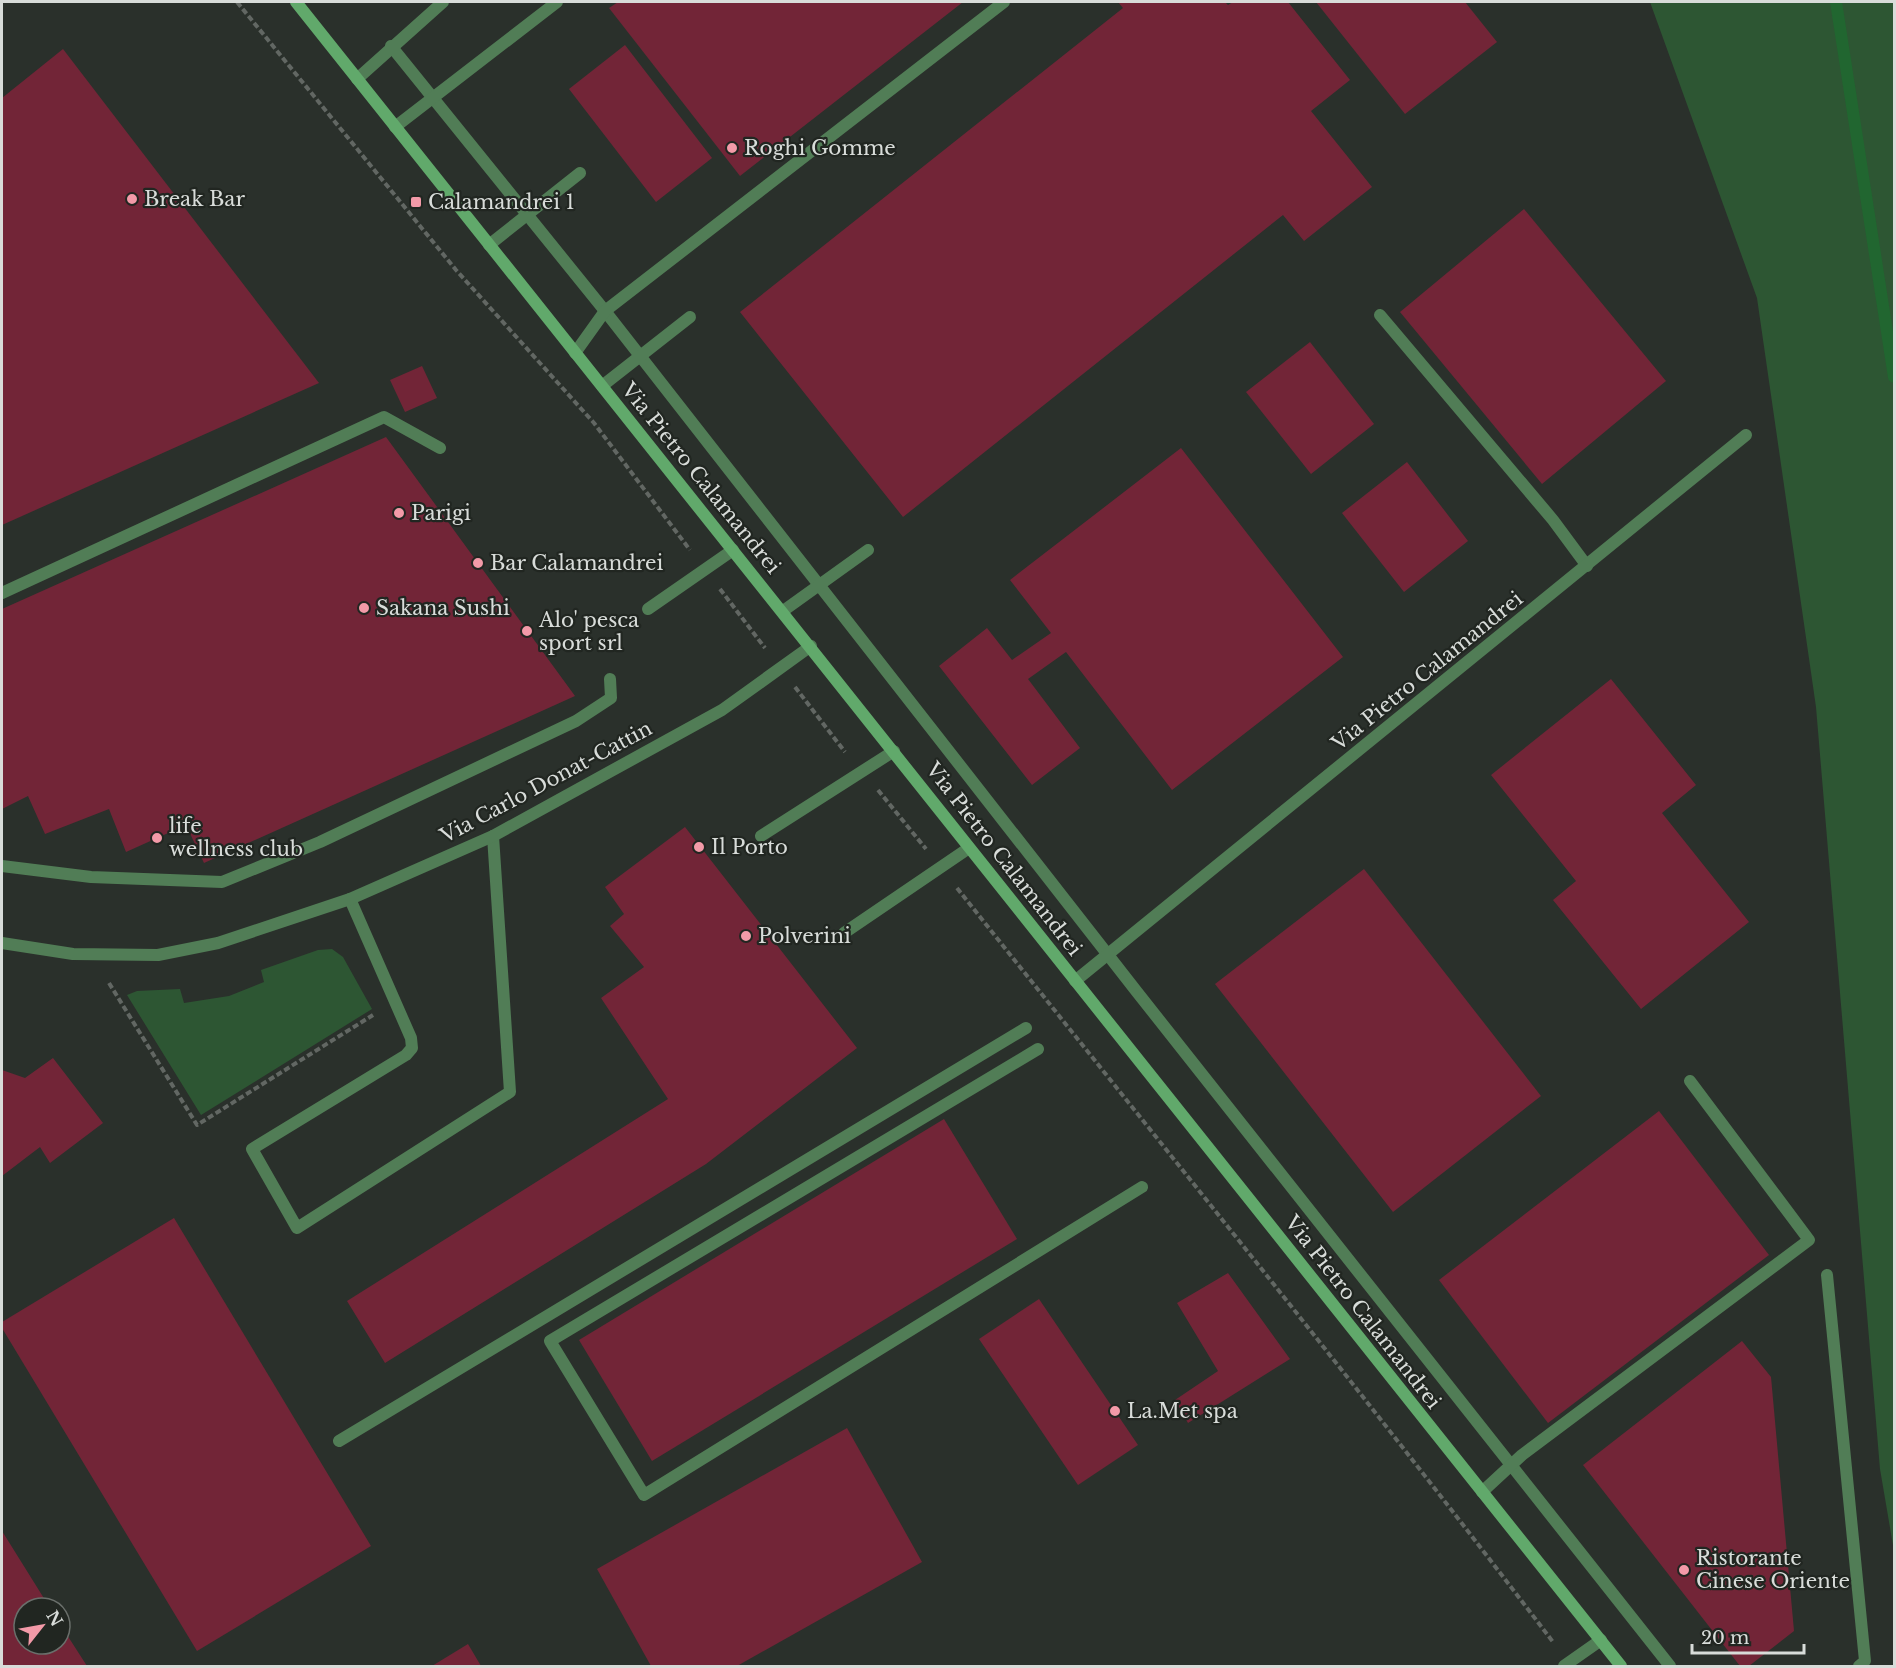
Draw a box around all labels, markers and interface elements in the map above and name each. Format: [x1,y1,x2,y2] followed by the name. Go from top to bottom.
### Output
[744,136,896,160] place label: Roghi Gomme
[725,141,739,155] marker: Roghi Gomme
[144,187,245,211] place label: Break Bar
[428,190,575,214] place label: Calamandrei 1
[125,192,139,206] marker: Break Bar
[409,195,423,209] marker: Calamandrei 1
[616,377,786,578] street label: Via Pietro Calamandrei
[411,501,471,525] place label: Parigi
[392,506,406,520] marker: Parigi
[490,551,663,575] place label: Bar Calamandrei
[471,556,485,570] marker: Bar Calamandrei
[1326,586,1527,756] street label: Via Pietro Calamandrei
[376,596,510,620] place label: Sakana Sushi
[357,601,371,615] marker: Sakana Sushi
[538,608,640,655] place label: Alo' pesca sport srl
[520,624,534,638] marker: Alo' pesca sport srl
[435,716,656,849] street label: Via Carlo Donat-Cattin
[920,757,1087,961] street label: Via Pietro Calamandrei
[169,814,303,861] place label: life wellness club
[150,831,164,845] marker: life wellness club
[711,835,788,859] place label: Il Porto
[692,840,706,854] marker: Il Porto
[758,924,851,948] place label: Polverini
[739,929,753,943] marker: Polverini
[1279,1210,1446,1414] street label: Via Pietro Calamandrei
[1127,1399,1239,1423] place label: La.Met spa
[1108,1404,1122,1418] marker: La.Met spa
[1696,1546,1850,1593] place label: Ristorante Cinese Oriente
[1677,1563,1691,1577] marker: Ristorante Cinese Oriente
[12,1596,72,1656] north arrow
[42,1607,67,1630] text: N
[1692,1617,1804,1655] scale bar
[1701,1627,1749,1649] text: 20 m

